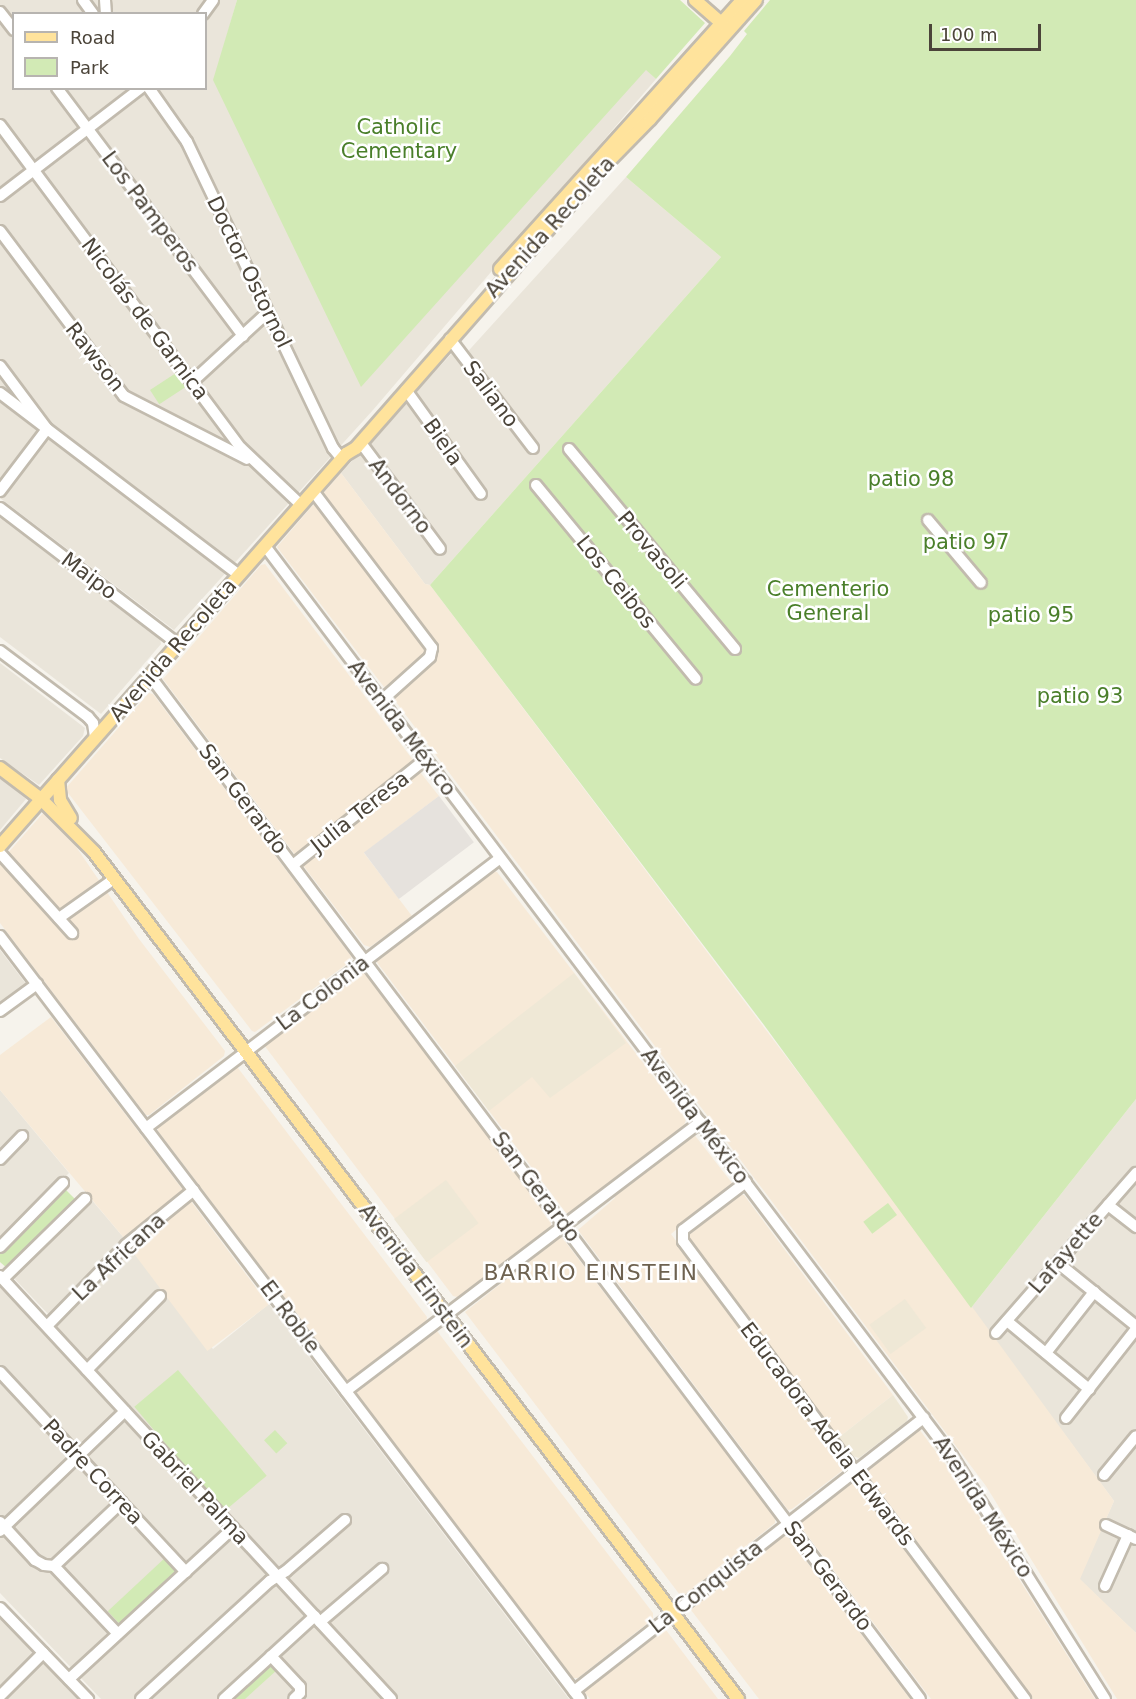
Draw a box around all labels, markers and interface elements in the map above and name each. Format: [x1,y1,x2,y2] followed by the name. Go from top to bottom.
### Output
[12,12,207,90] legend
[932,12,1044,50] scale bar
[940,24,998,45] text: 100 m
[70,27,115,48] text: Road
[70,57,109,78] text: Park
[341,114,457,164] park label: Catholic Cementary
[96,146,204,278] street label: Los Pamperos
[480,151,620,303] street label: Avenida Recoleta
[201,192,297,352] street label: Doctor Ostornol
[76,233,214,405] street label: Nicolás de Garnica
[60,317,130,397] street label: Rawson
[458,356,524,432] street label: Saliano
[418,414,468,470] street label: Biela
[363,453,437,539] street label: Andorno
[868,466,954,492] park label: patio 98
[612,506,692,594] street label: Provasoli
[923,529,1009,555] park label: patio 97
[571,530,661,634] street label: Los Ceibos
[56,547,122,605] street label: Maipo
[104,573,242,727] street label: Avenida Recoleta
[767,576,889,626] park label: Cementerio General
[988,602,1074,628] park label: patio 95
[343,655,461,801] street label: Avenida México
[1037,683,1123,709] park label: patio 93
[193,739,293,859] street label: San Gerardo
[306,766,414,858] street label: Julia Teresa
[272,950,374,1036] street label: La Colonia
[636,1043,754,1189] street label: Avenida México
[486,1127,586,1247] street label: San Gerardo
[354,1199,478,1353] street label: Avenida Einstein
[1024,1207,1108,1299] street label: Lafayette
[68,1208,170,1306] street label: La Africana
[483,1260,699,1286] district label: BARRIO EINSTEIN
[255,1276,325,1358] street label: El Roble
[735,1317,919,1551] street label: Educadora Adela Edwards
[38,1414,148,1530] street label: Padre Correa
[136,1426,254,1550] street label: Gabriel Palma
[928,1431,1038,1583] street label: Avenida México
[778,1516,878,1636] street label: San Gerardo
[644,1535,768,1639] street label: La Conquista

